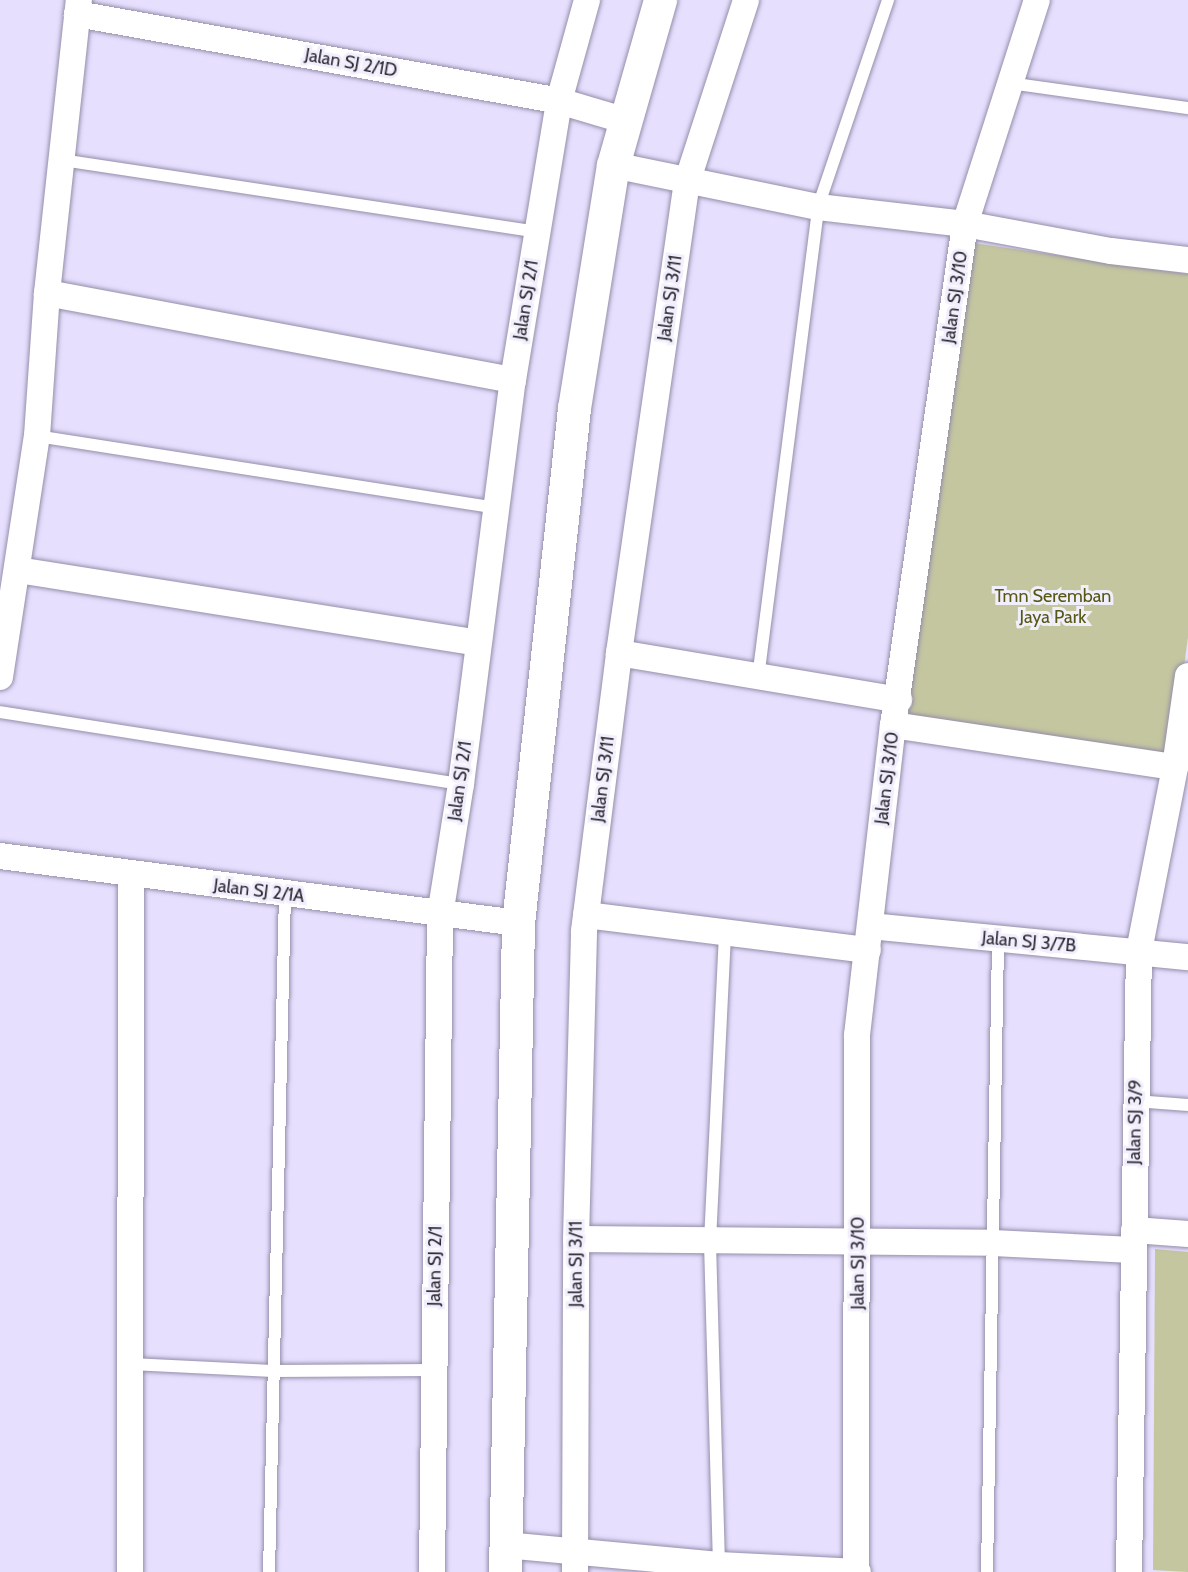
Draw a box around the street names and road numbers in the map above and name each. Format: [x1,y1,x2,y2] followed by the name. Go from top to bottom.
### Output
[303,44,399,82] street label: Jalan SJ 2/1D
[938,249,972,345] street label: Jalan SJ 3/10
[653,254,687,342] street label: Jalan SJ 3/11
[509,259,543,341] street label: Jalan SJ 2/1
[871,730,903,826] street label: Jalan SJ 3/10
[587,735,619,823] street label: Jalan SJ 3/11
[444,740,476,822] street label: Jalan SJ 2/1
[212,875,306,907] street label: Jalan SJ 2/1A
[981,927,1077,957] street label: Jalan SJ 3/7B
[1123,1079,1147,1165] street label: Jalan SJ 3/9
[847,1216,869,1310] street label: Jalan SJ 3/10
[565,1221,587,1307] street label: Jalan SJ 3/11
[424,1226,446,1306] street label: Jalan SJ 2/1

